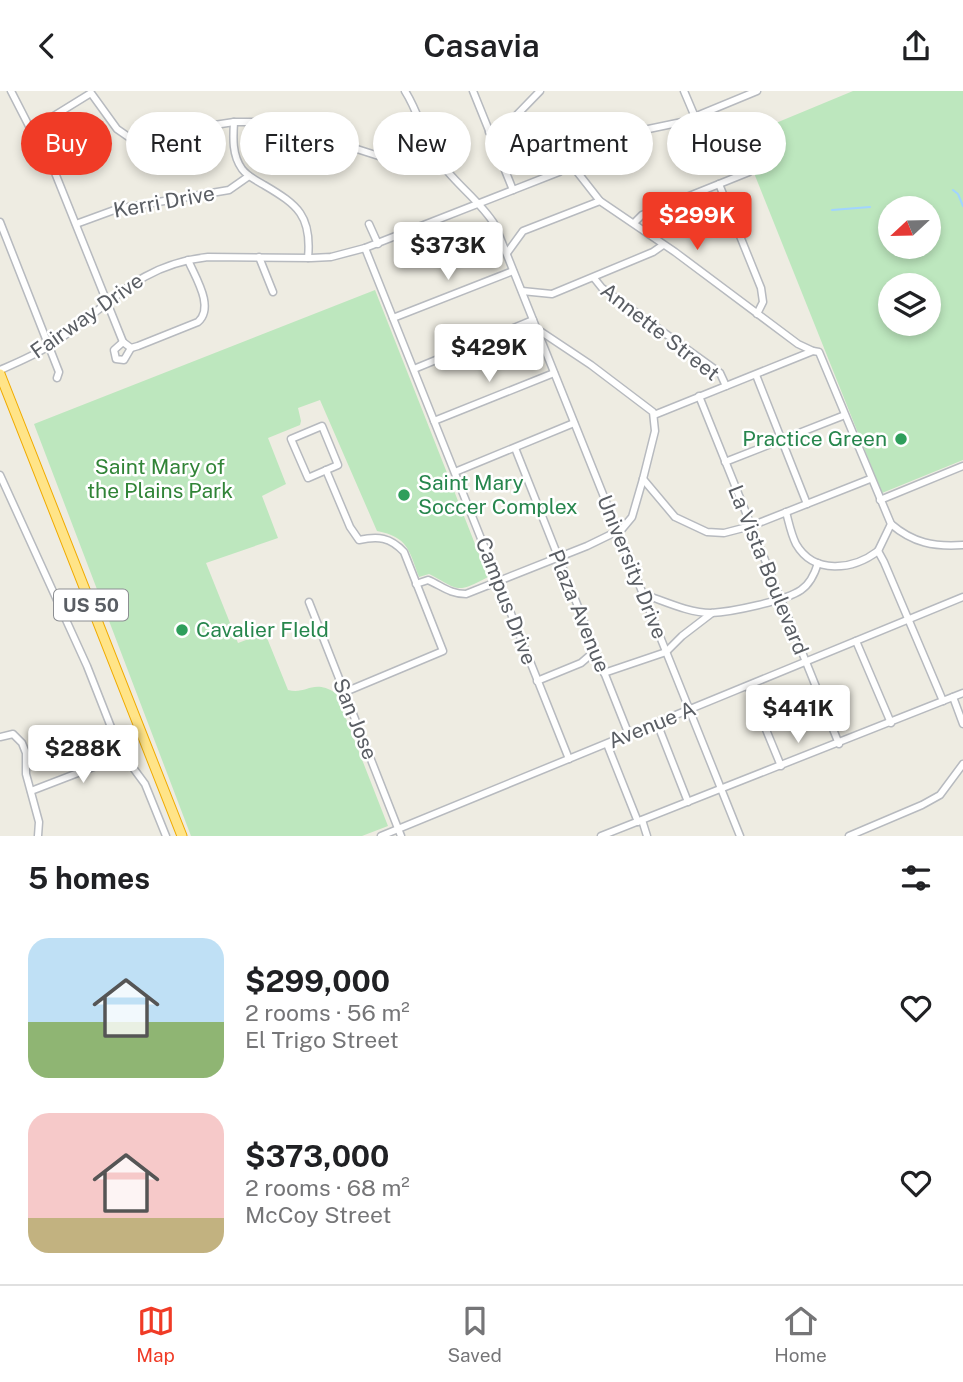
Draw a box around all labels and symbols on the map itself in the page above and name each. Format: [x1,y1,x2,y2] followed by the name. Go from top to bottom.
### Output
[111,180,217,223] street label: Kerri Drive
[648,193,746,252] pin: $299K
[878,196,942,259] north arrow
[399,223,497,282] pin: $373K
[26,268,148,364] street label: Fairway Drive
[596,277,725,386] street label: Annette Street
[440,324,538,384] pin: $429K
[742,426,887,451] place label: Practice Green
[893,431,909,447] marker: Practice Green
[87,454,233,503] park label: Saint Mary of the Plains Park
[418,470,578,519] place label: Saint Mary Soccer Complex
[723,481,814,658] street label: La Vista Boulevard
[396,487,412,503] marker: Saint Mary Soccer Complex
[592,491,673,642] street label: University Drive
[471,533,542,668] street label: Campus Drive
[543,546,615,676] street label: Plaza Avenue
[54,590,128,621] road number: US 50
[196,617,329,642] place label: Cavalier FIeld
[174,622,190,638] marker: Cavalier FIeld
[328,675,383,763] street label: San Jose
[749,685,847,745] pin: $441K
[604,696,699,753] street label: Avenue A
[34,725,132,785] pin: $288K

